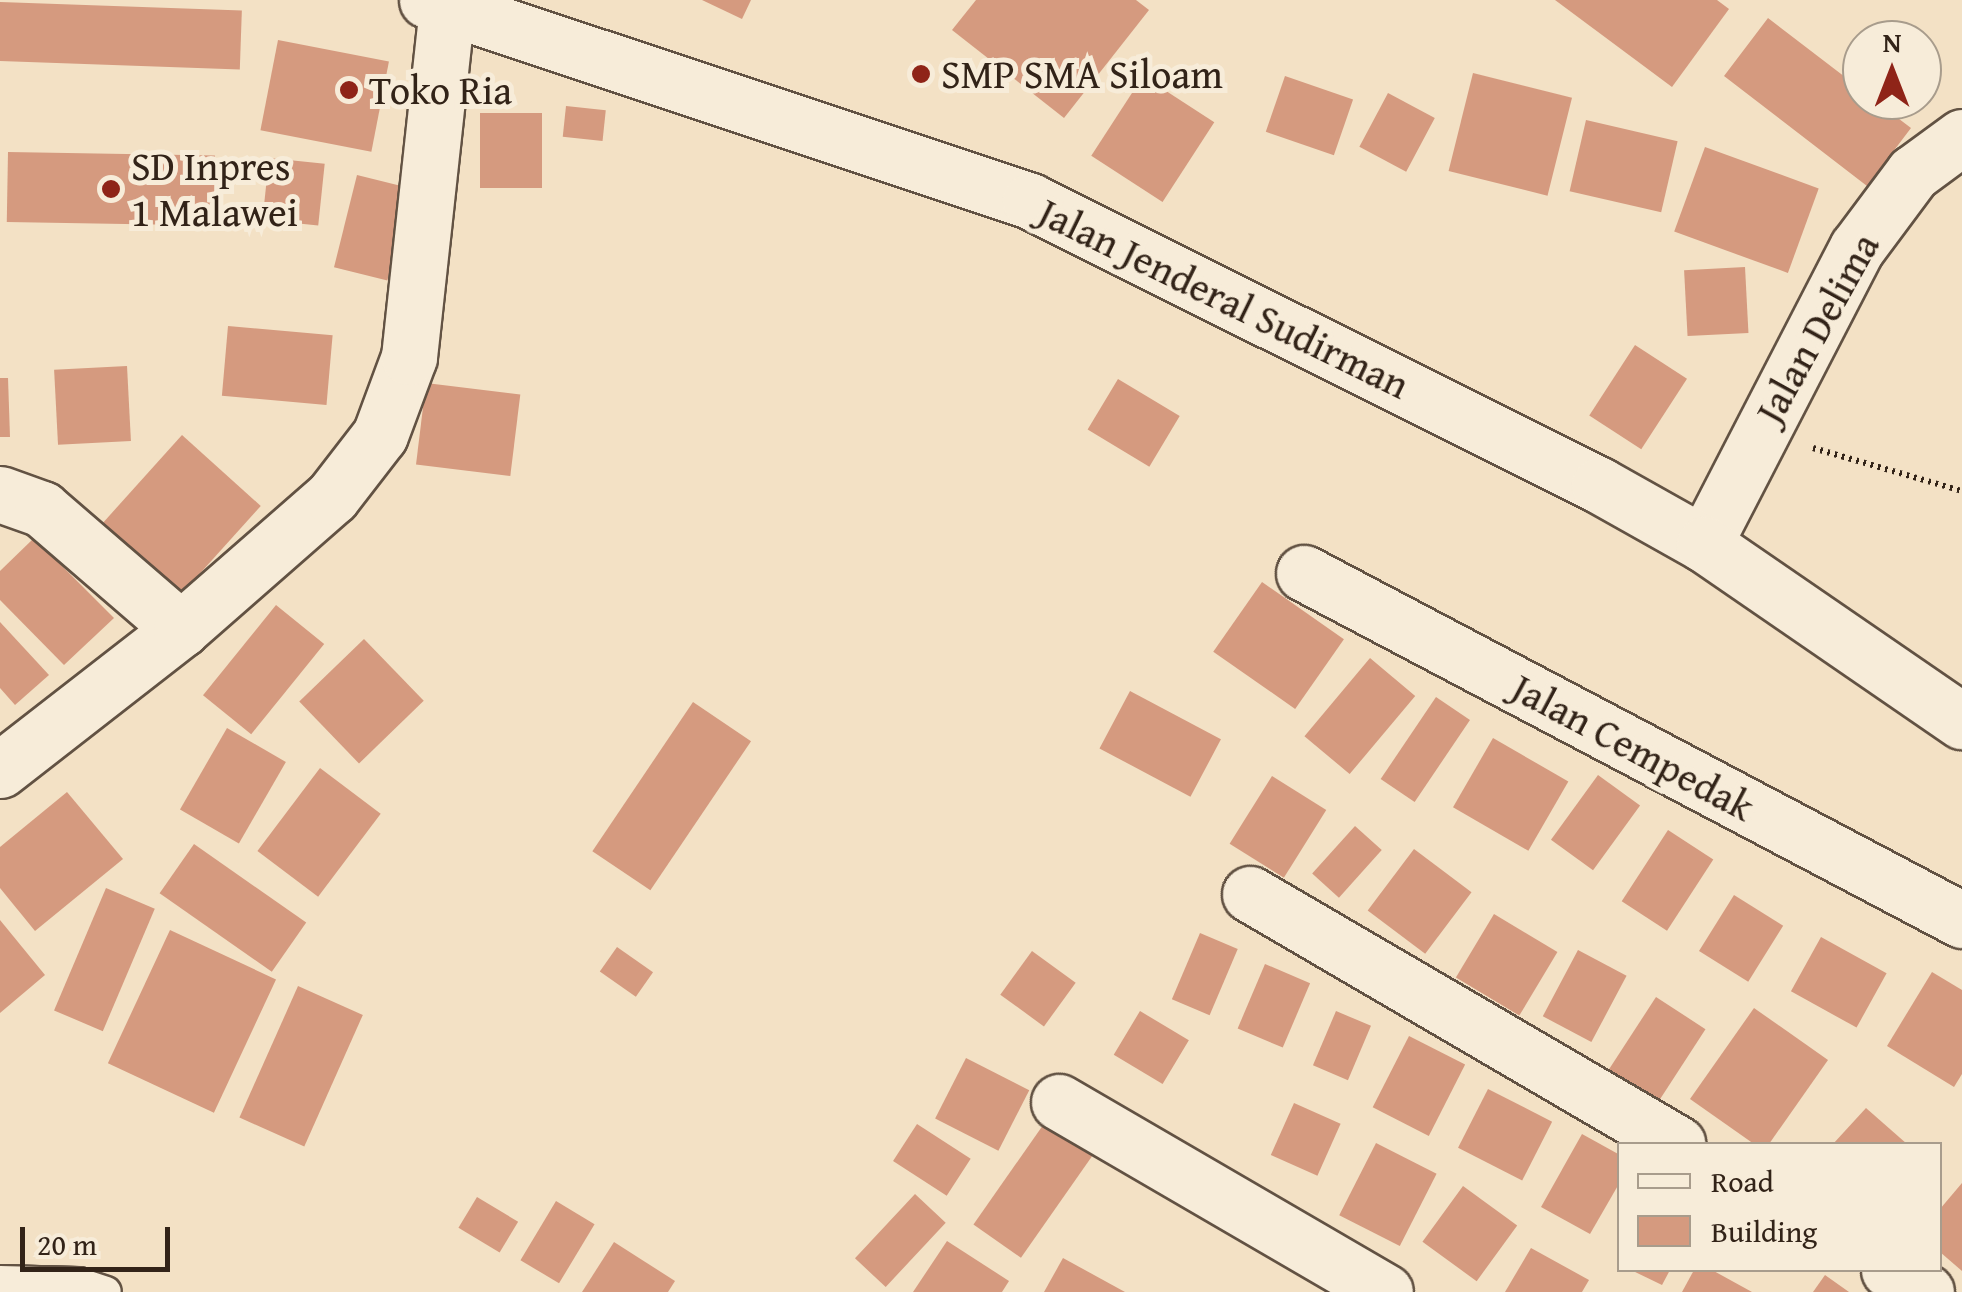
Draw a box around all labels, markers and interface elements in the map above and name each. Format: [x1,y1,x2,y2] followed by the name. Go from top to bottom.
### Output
[1842,20,1942,120] north arrow
[1883,21,1901,62] text: N
[941,50,1223,98] place label: SMP SMA Siloam
[910,63,932,85] marker: SMP SMA Siloam
[369,66,512,114] place label: Toko Ria
[338,79,360,101] marker: Toko Ria
[131,142,298,236] place label: SD Inpres 1 Malawei
[100,178,122,200] marker: SD Inpres 1 Malawei
[1031,187,1417,409] street label: Jalan Jenderal Sudirman
[1745,225,1889,431] street label: Jalan Delima
[1504,663,1762,831] street label: Jalan Cempedak
[1617,1142,1942,1272] legend
[1711,1159,1774,1203] text: Road
[25,1207,175,1269] scale bar
[1711,1209,1817,1253] text: Building
[37,1222,97,1266] text: 20 m

